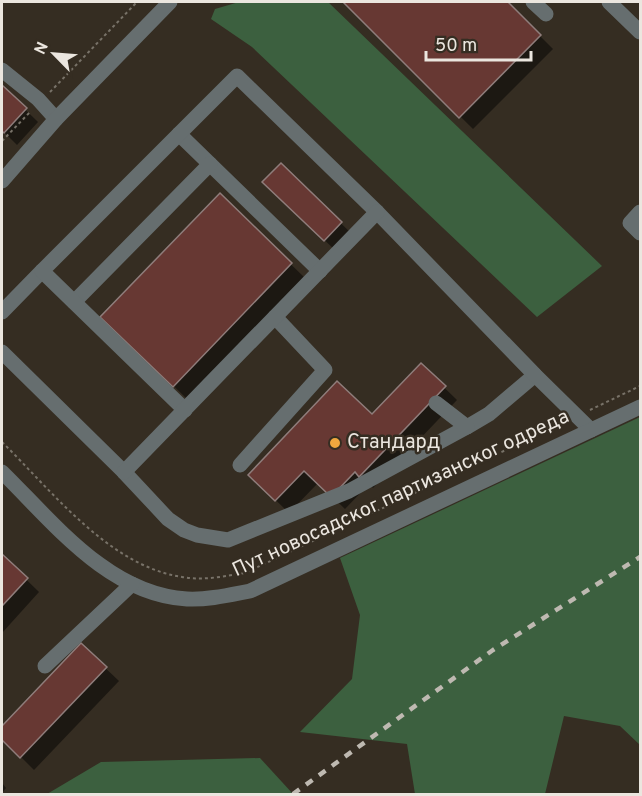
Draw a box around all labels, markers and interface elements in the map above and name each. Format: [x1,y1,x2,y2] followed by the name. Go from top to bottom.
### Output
[24,24,84,84] north arrow
[426,24,531,62] scale bar
[435,35,477,58] text: 50 m
[31,39,54,58] text: N
[228,404,574,584] street label: Пут новосадског партизанског одреда
[347,430,440,456] place label: Стандард
[328,436,342,450] marker: Стандард

